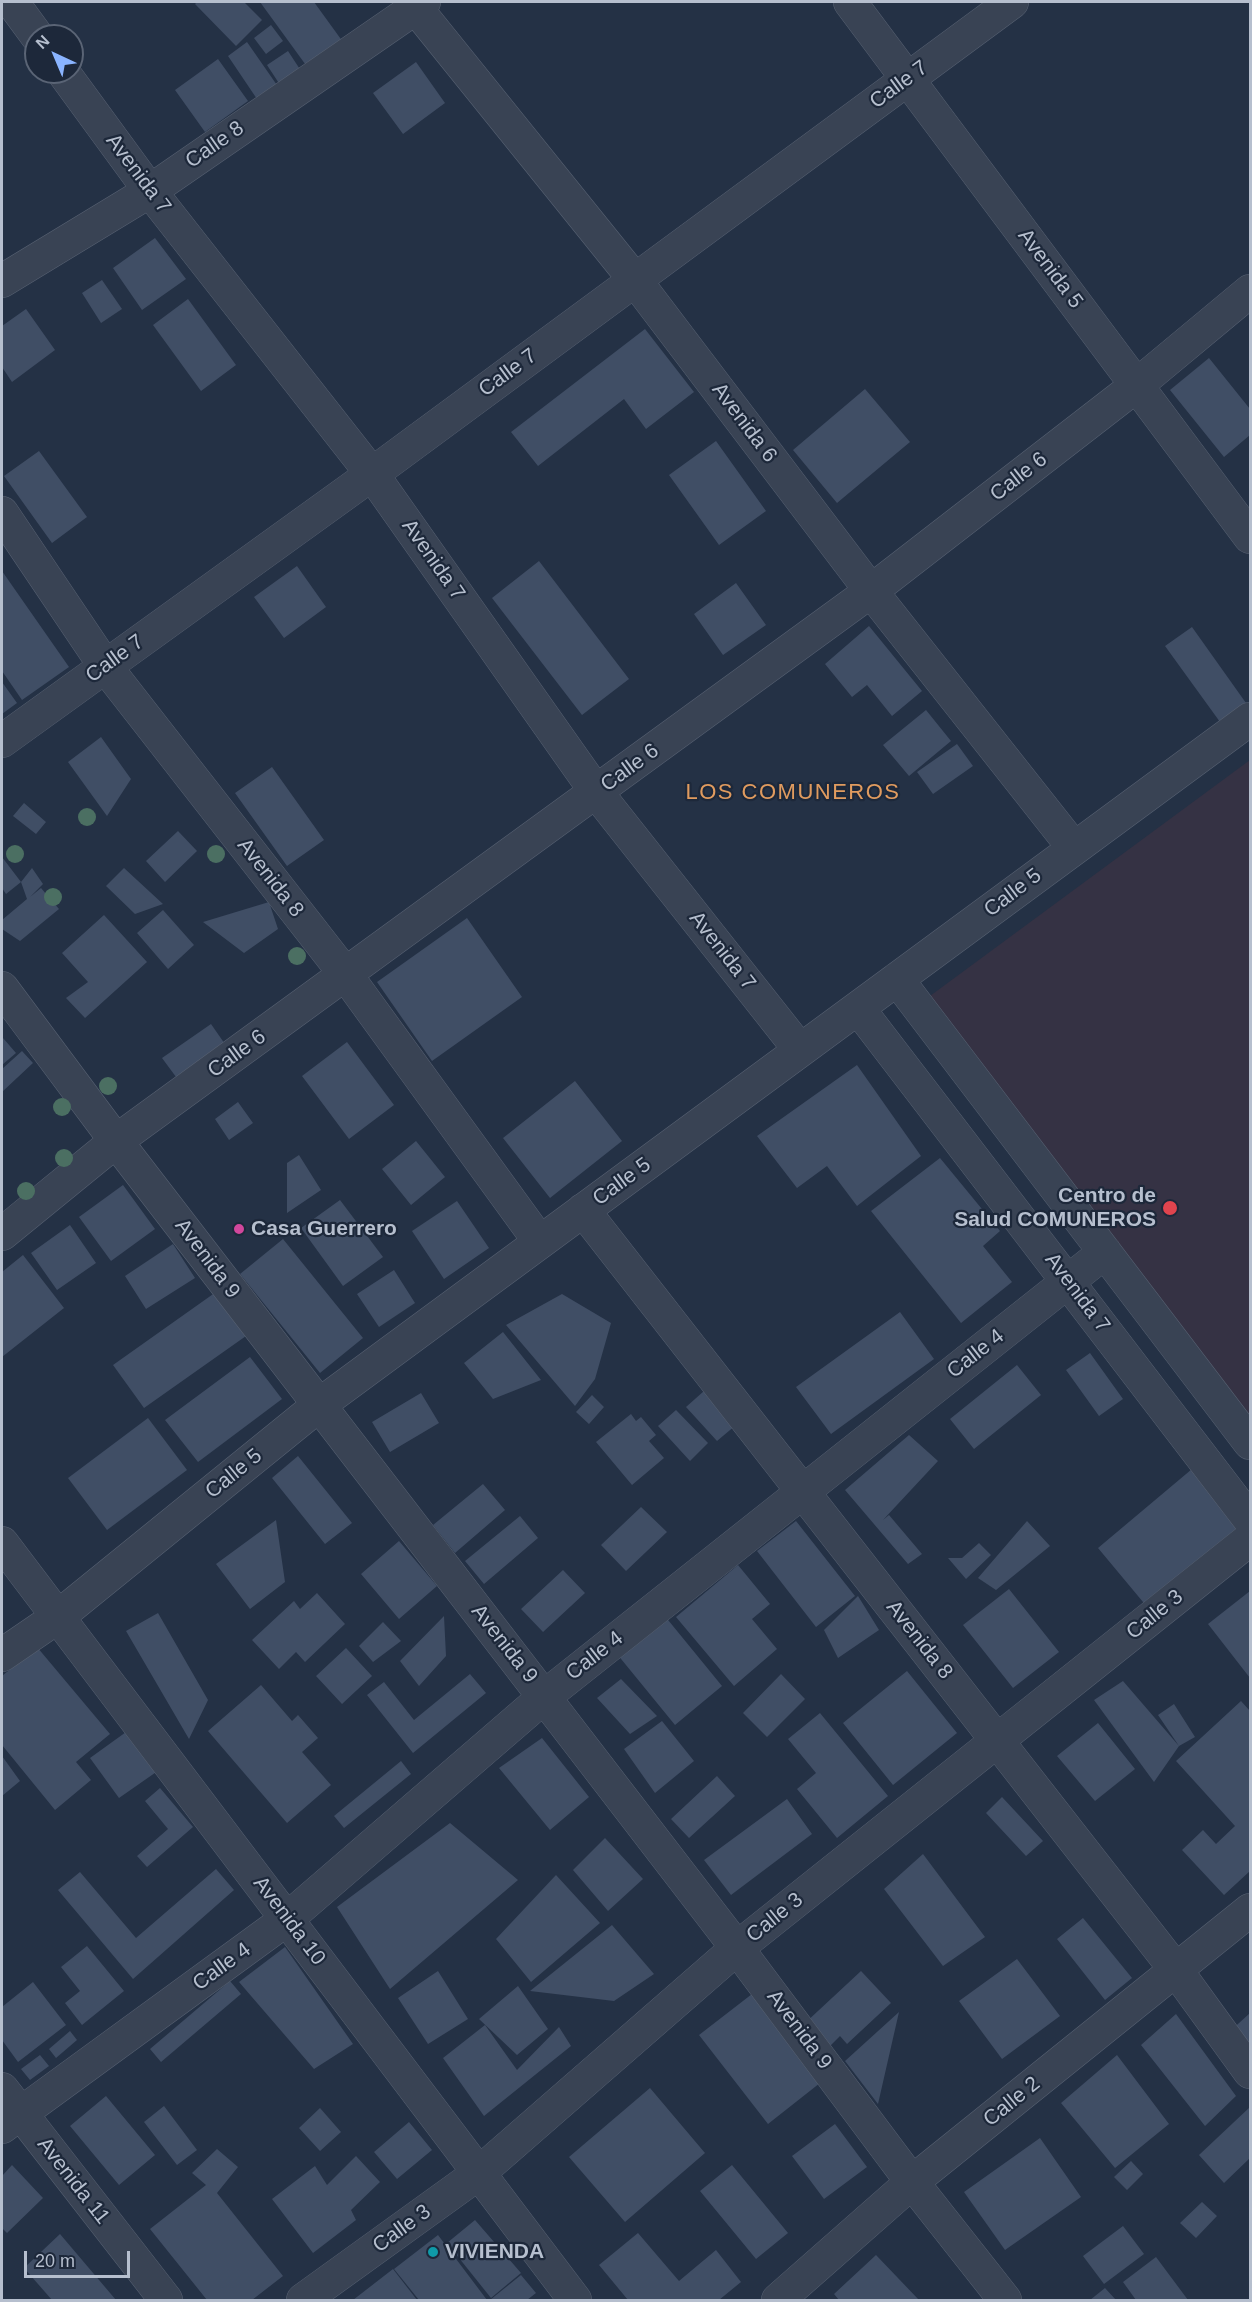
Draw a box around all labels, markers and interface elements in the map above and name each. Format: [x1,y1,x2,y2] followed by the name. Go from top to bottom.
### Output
[24,24,84,84] north arrow
[32,32,53,52] text: N
[865,56,933,114] street label: Calle 7
[181,116,249,174] street label: Calle 8
[100,129,176,219] street label: Avenida 7
[1012,224,1088,314] street label: Avenida 5
[474,344,542,402] street label: Calle 7
[706,378,782,468] street label: Avenida 6
[985,447,1053,507] street label: Calle 6
[396,515,470,605] street label: Avenida 7
[81,630,149,688] street label: Calle 7
[596,739,664,797] street label: Calle 6
[685,780,901,806] district label: LOS COMUNEROS
[231,834,309,922] street label: Avenida 8
[979,863,1047,923] street label: Calle 5
[683,907,761,995] street label: Avenida 7
[203,1025,271,1083] street label: Calle 6
[588,1153,656,1211] street label: Calle 5
[954,1183,1156,1233] place label: Centro de Salud COMUNEROS
[1161,1199,1179,1217] marker: Centro de Salud COMUNEROS
[169,1214,245,1304] street label: Avenida 9
[251,1216,397,1242] place label: Casa Guerrero
[232,1222,246,1236] marker: Casa Guerrero
[1039,1248,1115,1338] street label: Avenida 7
[942,1324,1010,1384] street label: Calle 4
[201,1444,267,1504] street label: Calle 5
[1122,1585,1188,1645] street label: Calle 3
[880,1596,958,1684] street label: Avenida 8
[465,1600,543,1688] street label: Avenida 9
[561,1626,629,1686] street label: Calle 4
[247,1872,331,1970] street label: Avenida 10
[742,1888,808,1948] street label: Calle 3
[188,1938,256,1996] street label: Calle 4
[761,1985,837,2075] street label: Avenida 9
[979,2072,1045,2132] street label: Calle 2
[31,2133,115,2229] street label: Avenida 11
[368,2200,436,2258] street label: Calle 3
[27,2239,134,2277] scale bar
[445,2239,544,2265] place label: VIVIENDA
[426,2245,440,2259] marker: VIVIENDA
[35,2251,75,2271] text: 20 m

